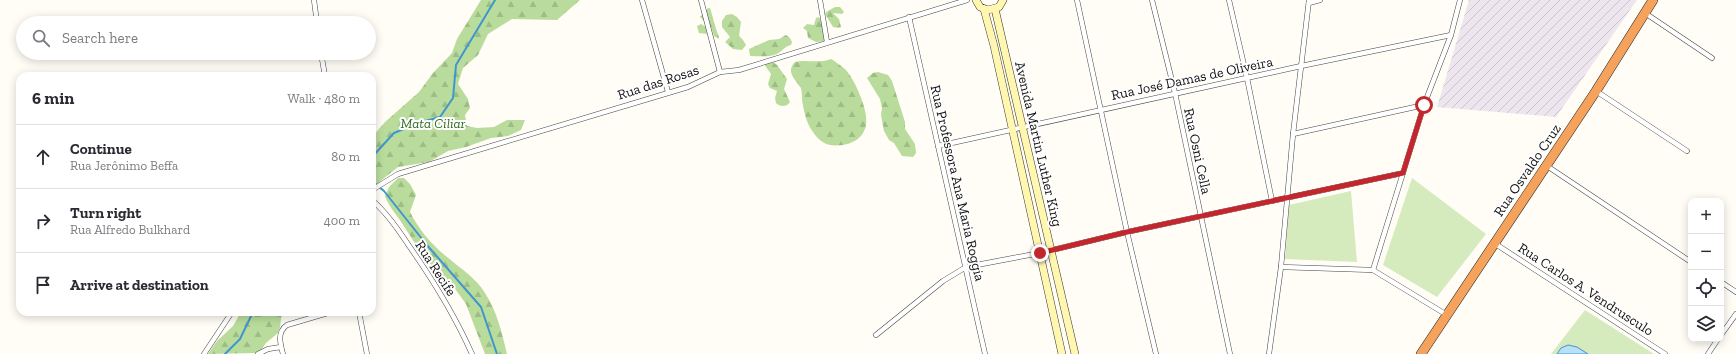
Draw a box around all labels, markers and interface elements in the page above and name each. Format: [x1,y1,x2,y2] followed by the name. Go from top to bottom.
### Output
[16,16,376,60] search box
[30,27,52,49] icon: search
[62,29,138,47] text: Search here
[1110,53,1275,104] street label: Rua José Damas de Oliveira
[1011,60,1066,229] street label: Avenida Martin Luther King
[615,61,701,104] street label: Rua das Rosas
[927,83,988,283] street label: Rua Professora Ana Maria Roggia
[32,88,74,108] text: 6 min
[288,91,360,106] text: Walk · 480 m
[1415,96,1433,114] route start
[1180,106,1215,196] street label: Rua Osni Cella
[401,115,466,132] park label: Mata Ciliar
[1490,120,1565,220] street label: Rua Osvaldo Cruz
[70,140,132,158] text: Continue
[32,146,54,168] icon: ahead
[331,149,360,164] text: 80 m
[70,158,178,173] text: Rua Jerônimo Beffa
[1688,198,1724,342] map controls
[1688,198,1724,234] button: +
[70,204,141,222] text: Turn right
[32,210,54,232] icon: right
[324,213,360,228] text: 400 m
[70,222,190,237] text: Rua Alfredo Bulkhard
[1688,234,1724,270] button: −
[411,237,460,300] street label: Rua Recife
[1515,239,1657,340] street label: Rua Carlos A. Vendrusculo
[1031,244,1049,262] route end
[1688,270,1724,306] button: locate
[32,274,54,296] icon: arrive
[70,276,209,294] text: Arrive at destination
[1688,306,1724,342] button: layers

